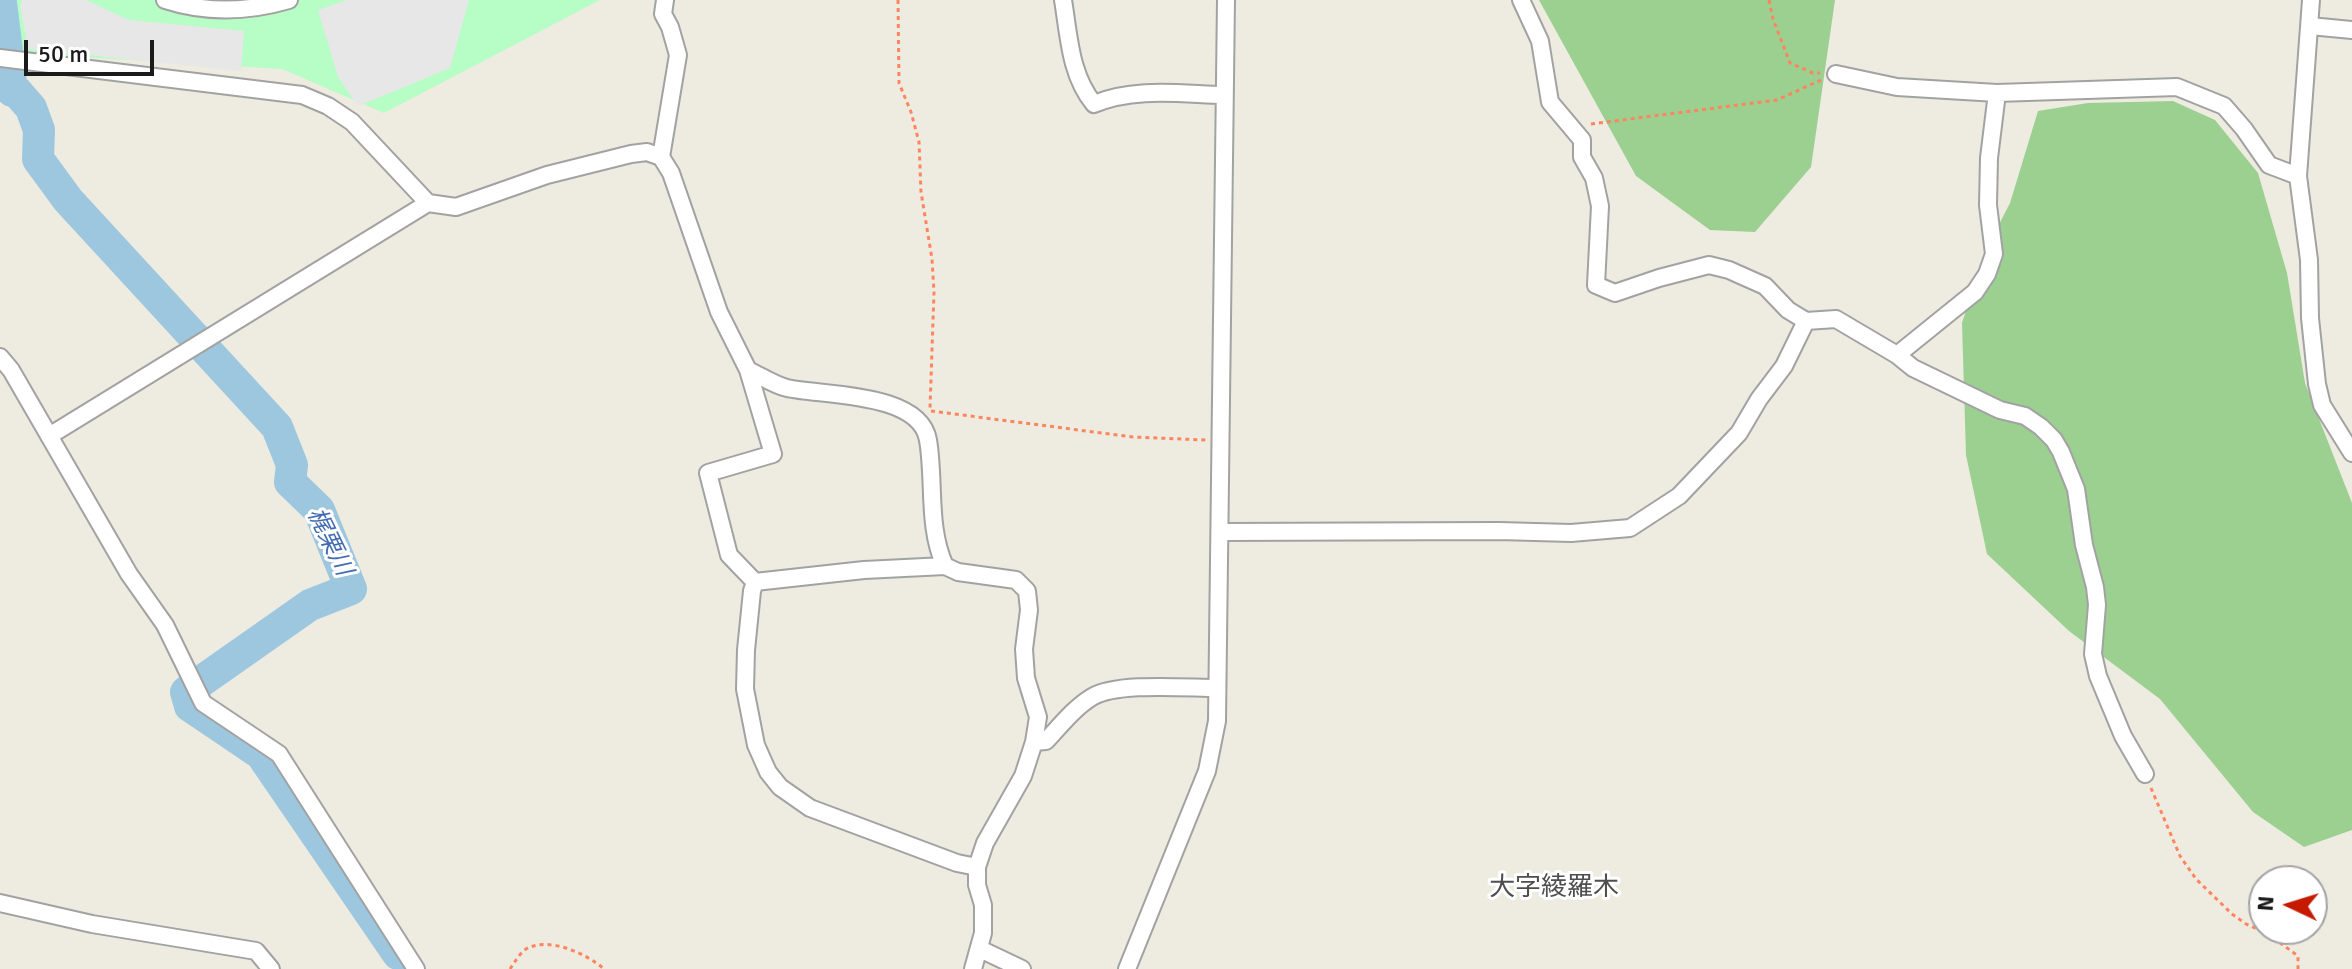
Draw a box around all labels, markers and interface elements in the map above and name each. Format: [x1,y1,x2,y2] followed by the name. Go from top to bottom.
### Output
[28,24,158,74] scale bar
[38,39,88,69] text: 50 m
[300,503,358,581] water label: 梶栗川
[2248,865,2328,945] north arrow
[1489,872,1619,904] district label: 大字綾羅木
[2252,895,2280,912] text: N

